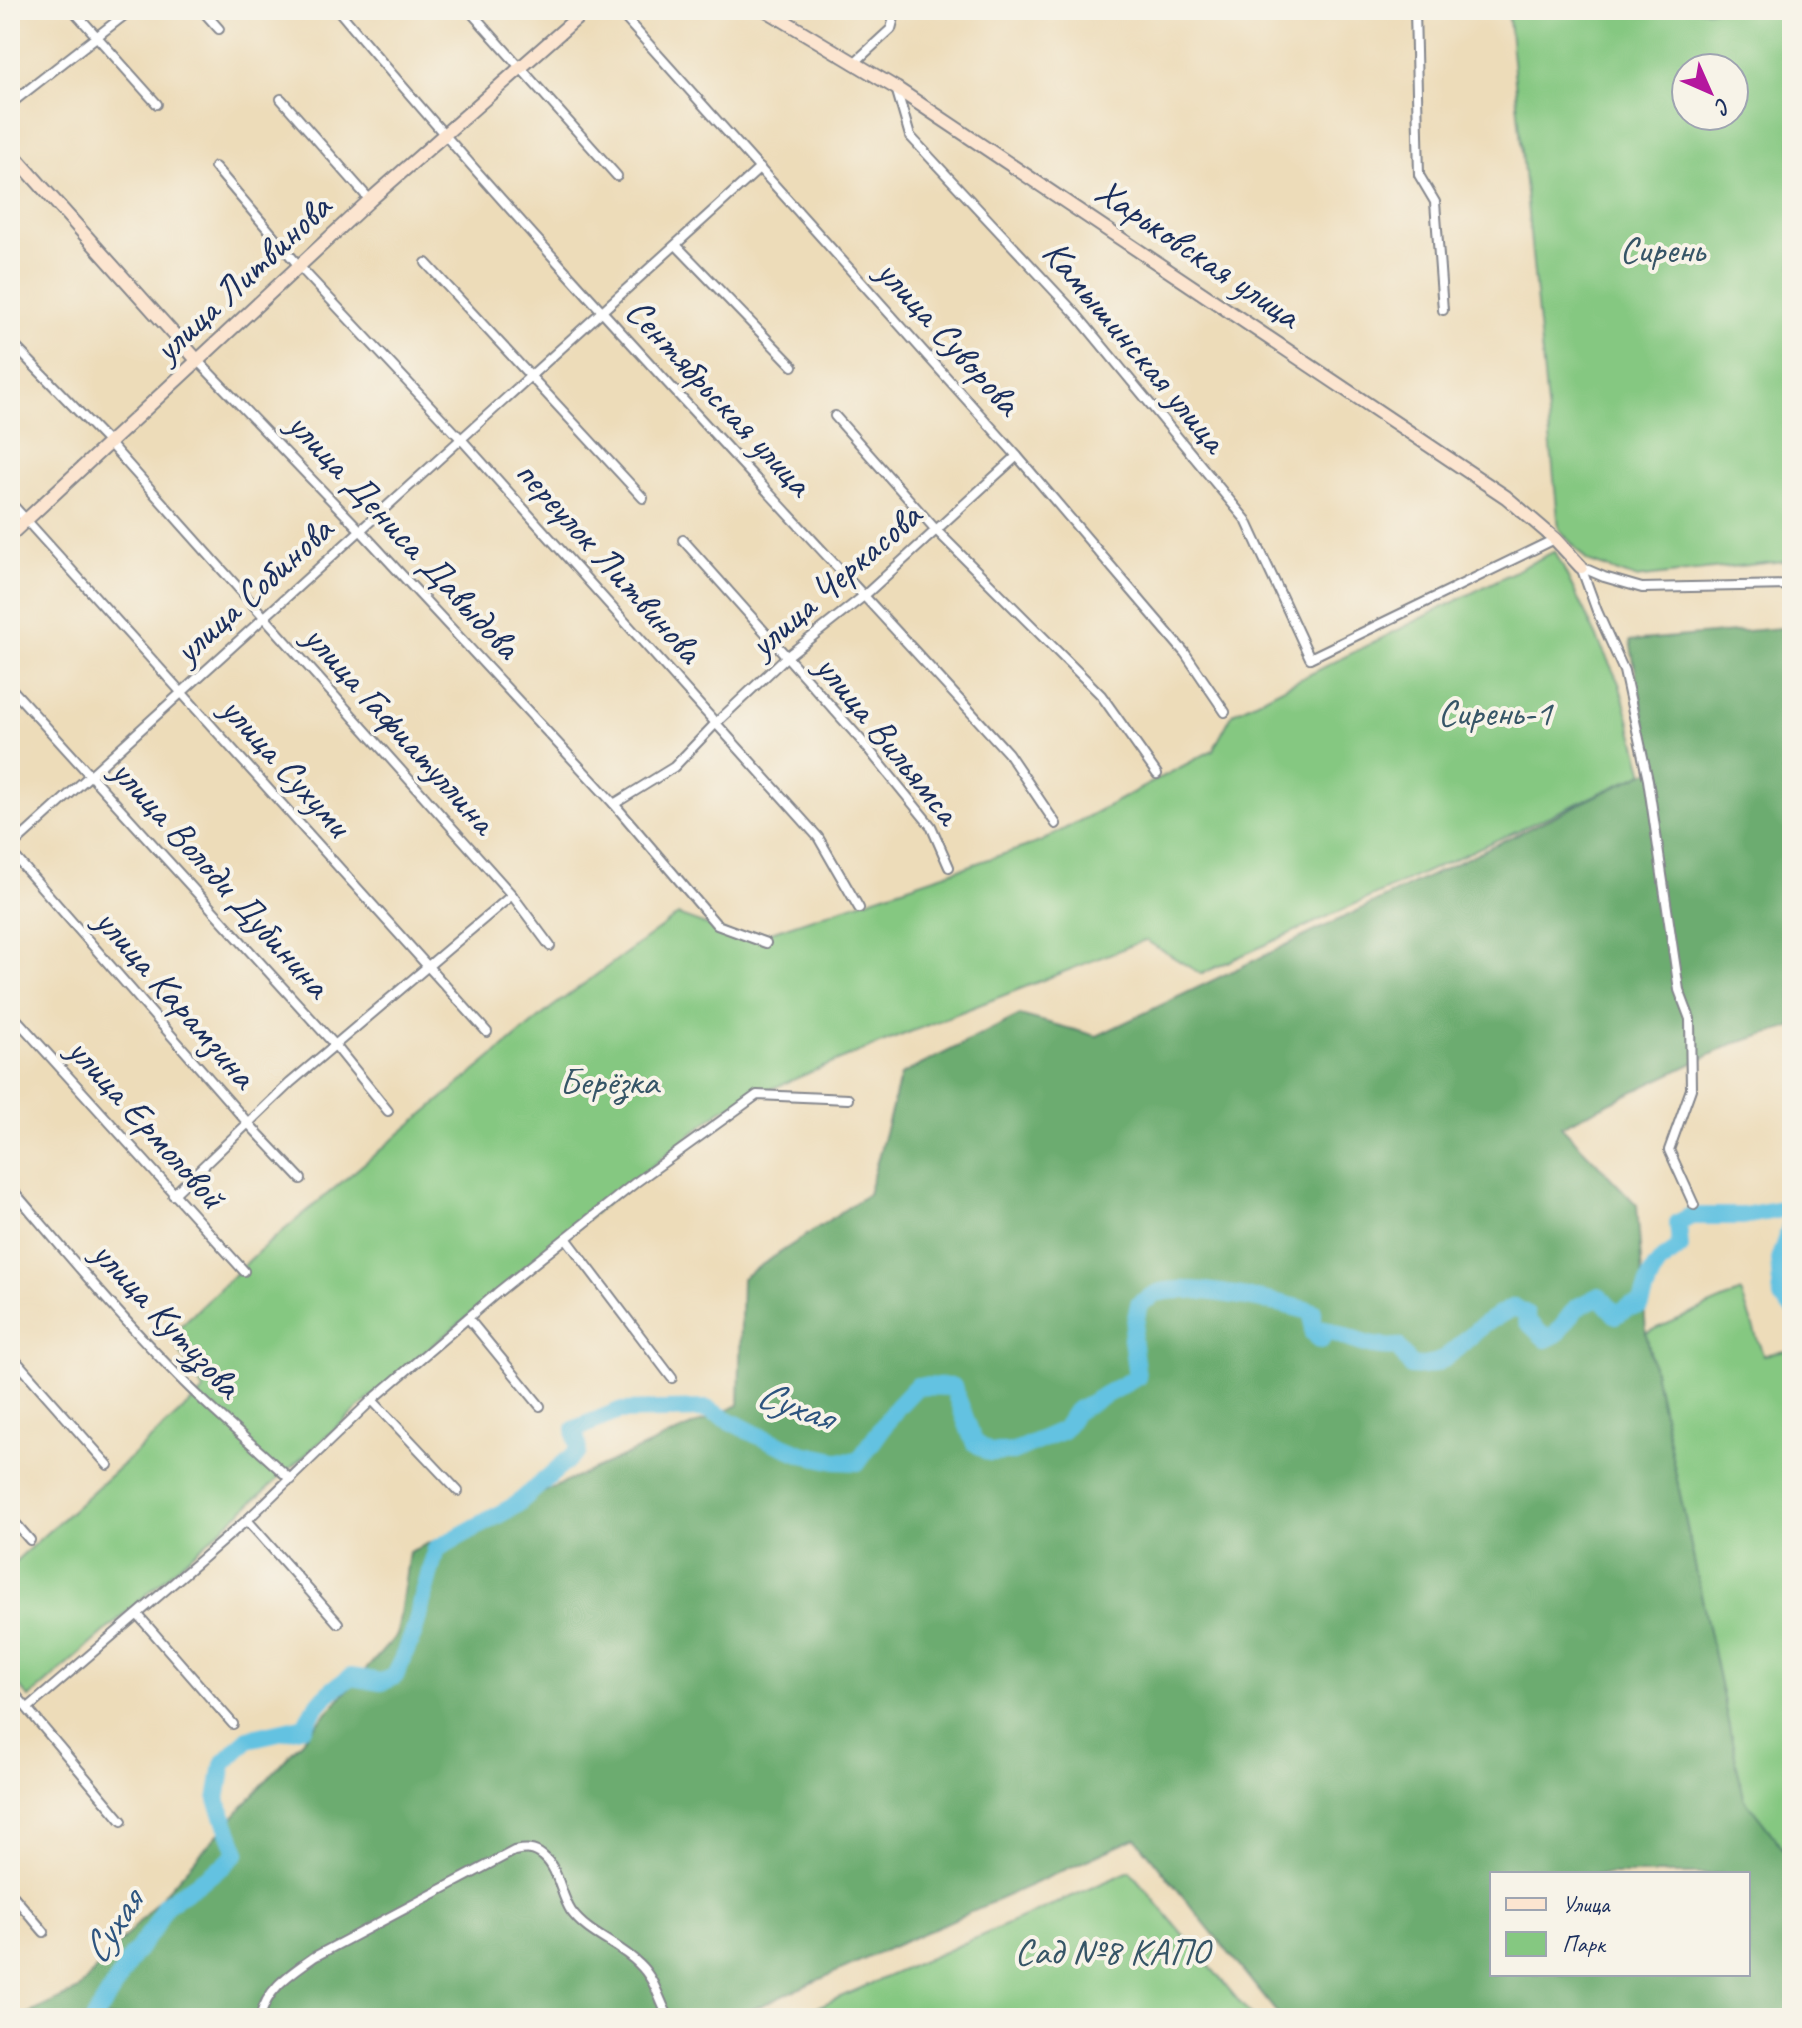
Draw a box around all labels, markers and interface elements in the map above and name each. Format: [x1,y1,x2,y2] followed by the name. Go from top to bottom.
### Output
[1670,52,1750,132] north arrow
[1707,92,1737,121] text: С
[1087,167,1311,340] street label: Харьковская улица
[142,182,342,374] street label: улица Литвинова
[1620,226,1707,273] park label: Сирень
[1033,230,1240,464] street label: Камышинская улица
[865,248,1033,427] street label: улица Суворова
[615,288,824,507] street label: Сентябрьская улица
[276,400,533,670] street label: улица Дениса Давыдова
[505,449,715,675] street label: переулок Литвинова
[738,491,933,669] street label: улица Черкасова
[162,505,344,675] street label: улица Собинова
[292,613,509,846] street label: улица Гафиатуллина
[804,643,973,836] street label: улица Вильямса
[209,685,364,849] street label: улица Сухуми
[1438,689,1554,736] park label: Сирень-1
[100,747,342,1009] street label: улица Володи Дубинина
[84,897,269,1099] street label: улица Карамзина
[56,1026,238,1220] street label: улица Ермоловой
[559,1058,661,1105] park label: Берёзка
[81,1229,254,1409] street label: улица Кутузова
[750,1368,846,1444] water label: Сухая
[1490,1872,1750,1976] legend
[70,1876,158,1973] water label: Сухая
[1562,1889,1611,1919] text: Улица
[1015,1928,1213,1975] park label: Сад №8 КАПО
[1562,1929,1607,1959] text: Парк

